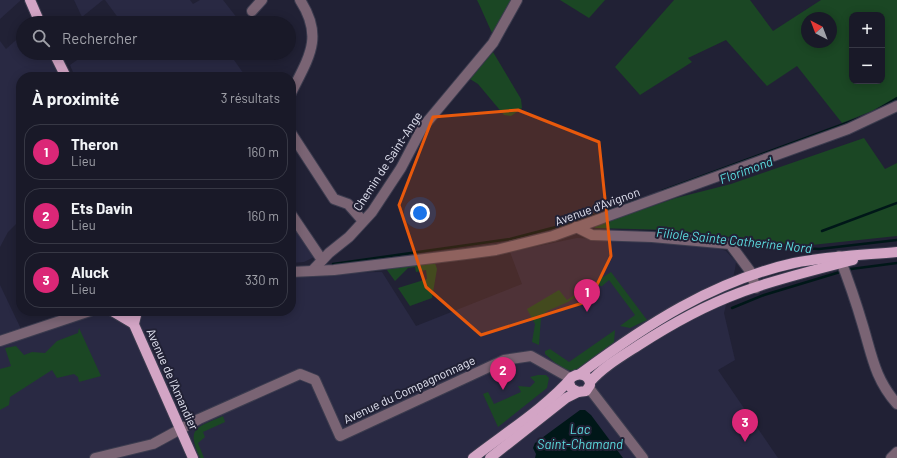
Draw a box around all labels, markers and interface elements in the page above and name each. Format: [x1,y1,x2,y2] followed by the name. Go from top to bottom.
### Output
[801,12,837,48] north arrow
[849,12,885,84] map controls
[849,12,885,48] button: +
[16,16,296,60] search box
[30,27,52,49] icon: search
[62,29,138,47] text: Rechercher
[849,48,885,84] button: −
[32,88,119,108] text: À proximité
[221,90,280,106] text: 3 résultats
[350,109,424,213] street label: Chemin de Saint-Ange
[71,135,118,153] text: Theron
[44,144,48,160] text: 1
[247,144,279,160] text: 160 m
[71,153,96,169] text: Lieu
[717,153,775,187] water label: Florimond
[553,184,641,228] street label: Avenue d'Avignon
[71,199,133,217] text: Ets Davin
[410,203,430,223] your location
[42,208,50,224] text: 2
[247,208,279,224] text: 160 m
[71,217,96,233] text: Lieu
[655,224,813,256] water label: Filiole Sainte Catherine Nord
[71,263,109,281] text: Aluck
[42,272,50,288] text: 3
[245,272,279,288] text: 330 m
[574,279,600,312] pin: 1
[71,281,96,297] text: Lieu
[144,326,202,432] street label: Avenue de l'Amandier
[341,352,477,426] street label: Avenue du Compagnonnage
[490,357,516,390] pin: 2
[732,409,758,442] pin: 3
[537,421,623,452] water label: Lac Saint-Chamand

